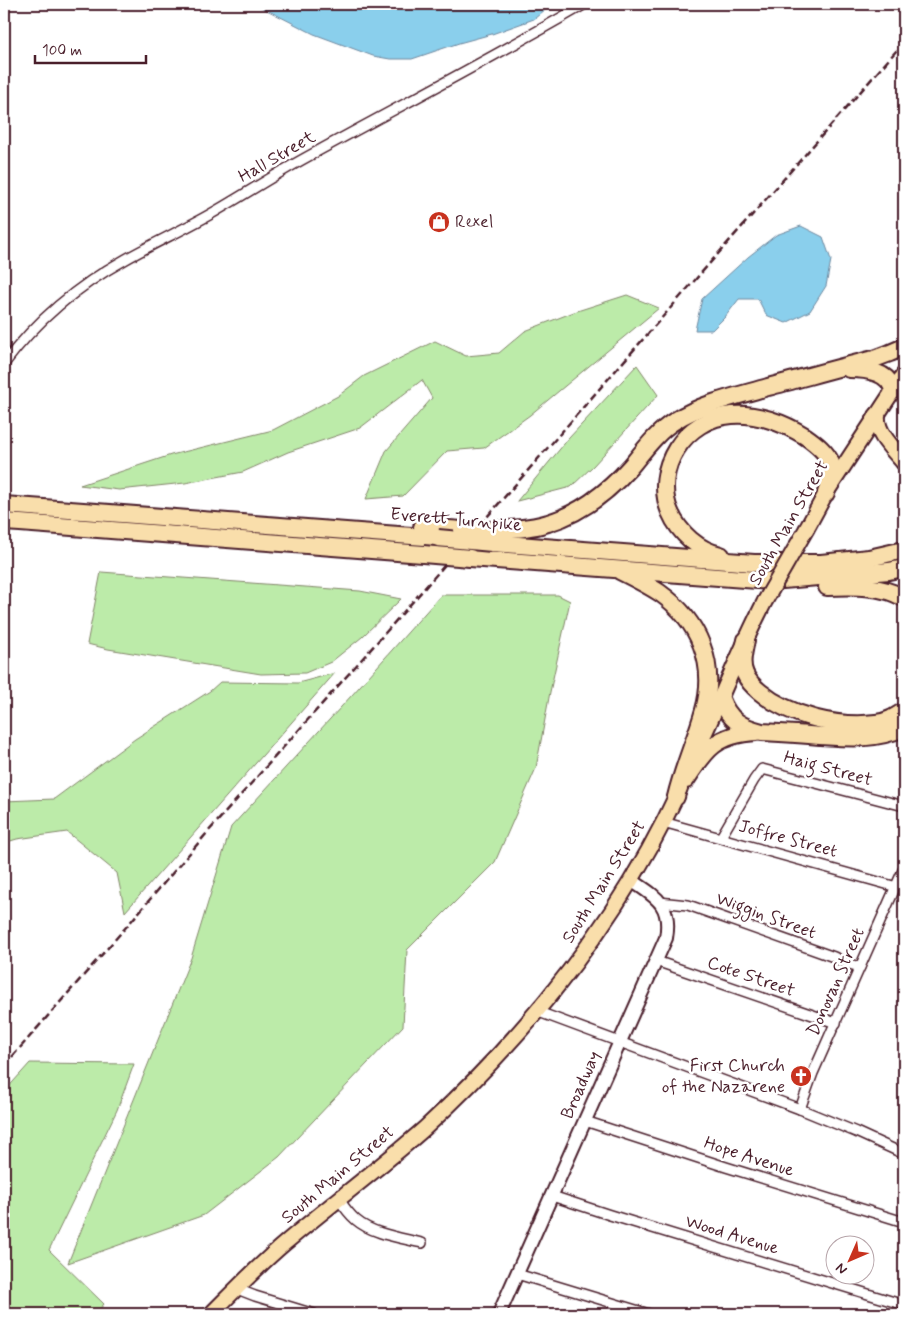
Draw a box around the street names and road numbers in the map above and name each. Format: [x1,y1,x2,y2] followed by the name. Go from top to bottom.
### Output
[234,125,320,189] street label: Hall Street
[743,456,835,590] street label: South Main Street
[389,502,523,538] street label: Everett Turnpike
[780,746,875,794] street label: Haig Street
[736,814,840,864] street label: Joffre Street
[557,816,651,948] street label: South Main Street
[712,887,820,947] street label: Wiggin Street
[801,924,871,1040] street label: Donovan Street
[704,951,798,1003] street label: Cote Street
[555,1047,607,1123] street label: Broadway
[276,1121,400,1229] street label: South Main Street
[701,1131,797,1183] street label: Hope Avenue
[682,1209,782,1261] street label: Wood Avenue

